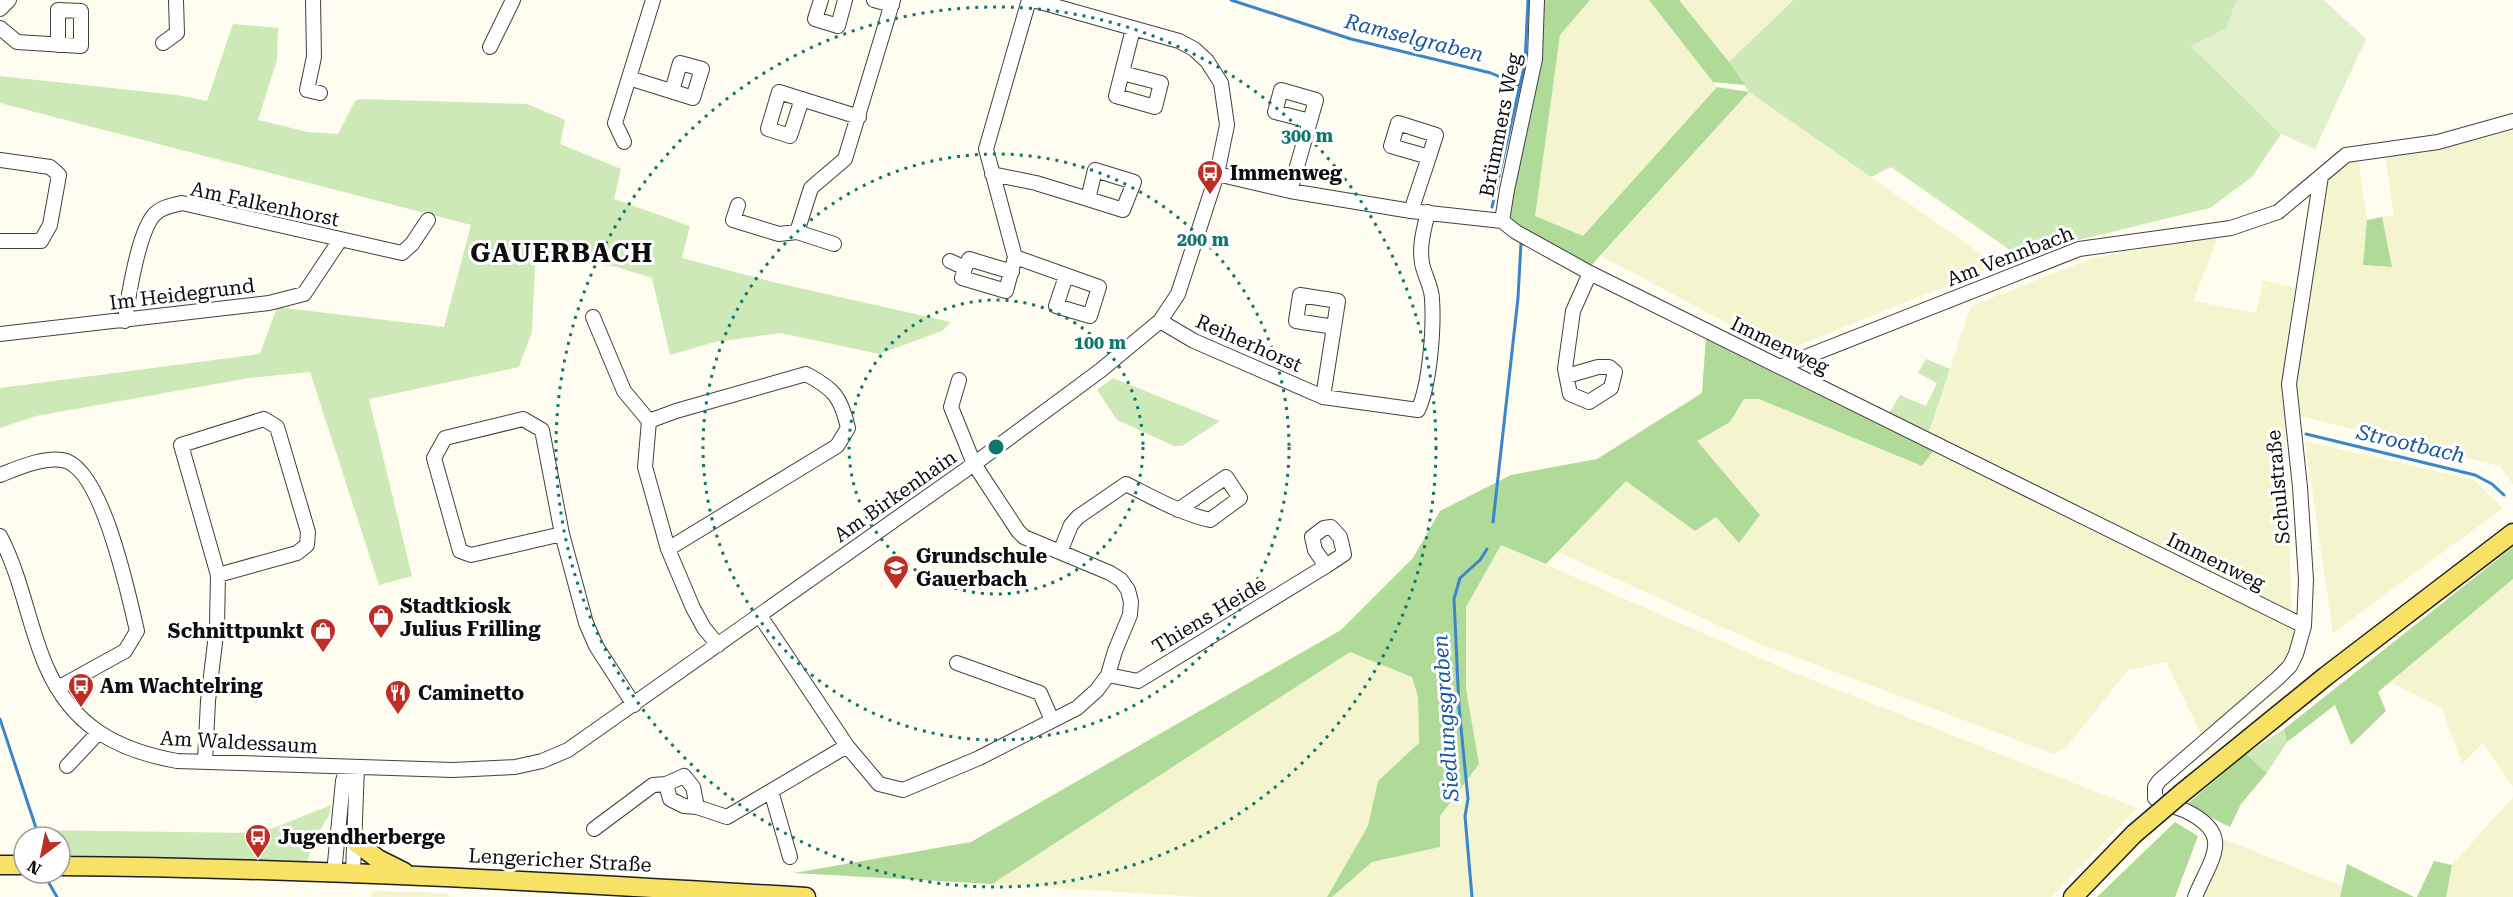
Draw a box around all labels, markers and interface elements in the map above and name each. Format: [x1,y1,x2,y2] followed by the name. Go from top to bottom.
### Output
[1341,9,1486,67] water label: Ramselgraben
[1474,50,1526,199] street label: Brümmers Weg
[1281,125,1334,146] text: 300 m
[1195,158,1225,196] bus stop icon: Immenweg
[1230,161,1343,185] place label: Immenweg
[188,177,342,232] street label: Am Falkenhorst
[1943,221,2077,291] street label: Am Vennbach
[1177,229,1230,250] text: 200 m
[470,238,654,268] district label: GAUERBACH
[108,273,256,315] street label: Im Heidegrund
[1192,309,1306,377] street label: Reiherhorst
[1727,311,1833,379] street label: Immenweg
[1074,332,1127,353] text: 100 m
[2354,420,2468,468] water label: Strootbach
[2261,429,2295,545] street label: Schulstraße
[986,437,1006,457] centre of rings
[829,445,961,547] street label: Am Birkenhain
[2163,527,2269,595] street label: Immenweg
[916,544,1047,591] place label: Grundschule Gauerbach
[881,553,911,591] school or university icon: Grundschule Gauerbach
[1148,572,1270,658] street label: Thiens Heide
[400,594,541,641] place label: Stadtkiosk Julius Frilling
[366,602,396,640] shop icon: Stadtkiosk Julius Frilling
[308,616,338,654] shop icon: Schnittpunkt
[168,619,304,643] place label: Schnittpunkt
[1428,634,1464,803] water label: Siedlungsgraben
[66,671,96,709] bus stop icon: Am Wachtelring
[100,674,263,698] place label: Am Wachtelring
[383,678,413,716] restaurant icon: Caminetto
[418,681,524,705] place label: Caminetto
[160,726,318,758] street label: Am Waldessaum
[243,822,273,860] bus stop icon: Jugendherberge
[12,825,72,885] north arrow
[278,825,446,849] place label: Jugendherberge
[468,843,652,877] street label: Lengericher Straße
[24,856,45,879] text: N

